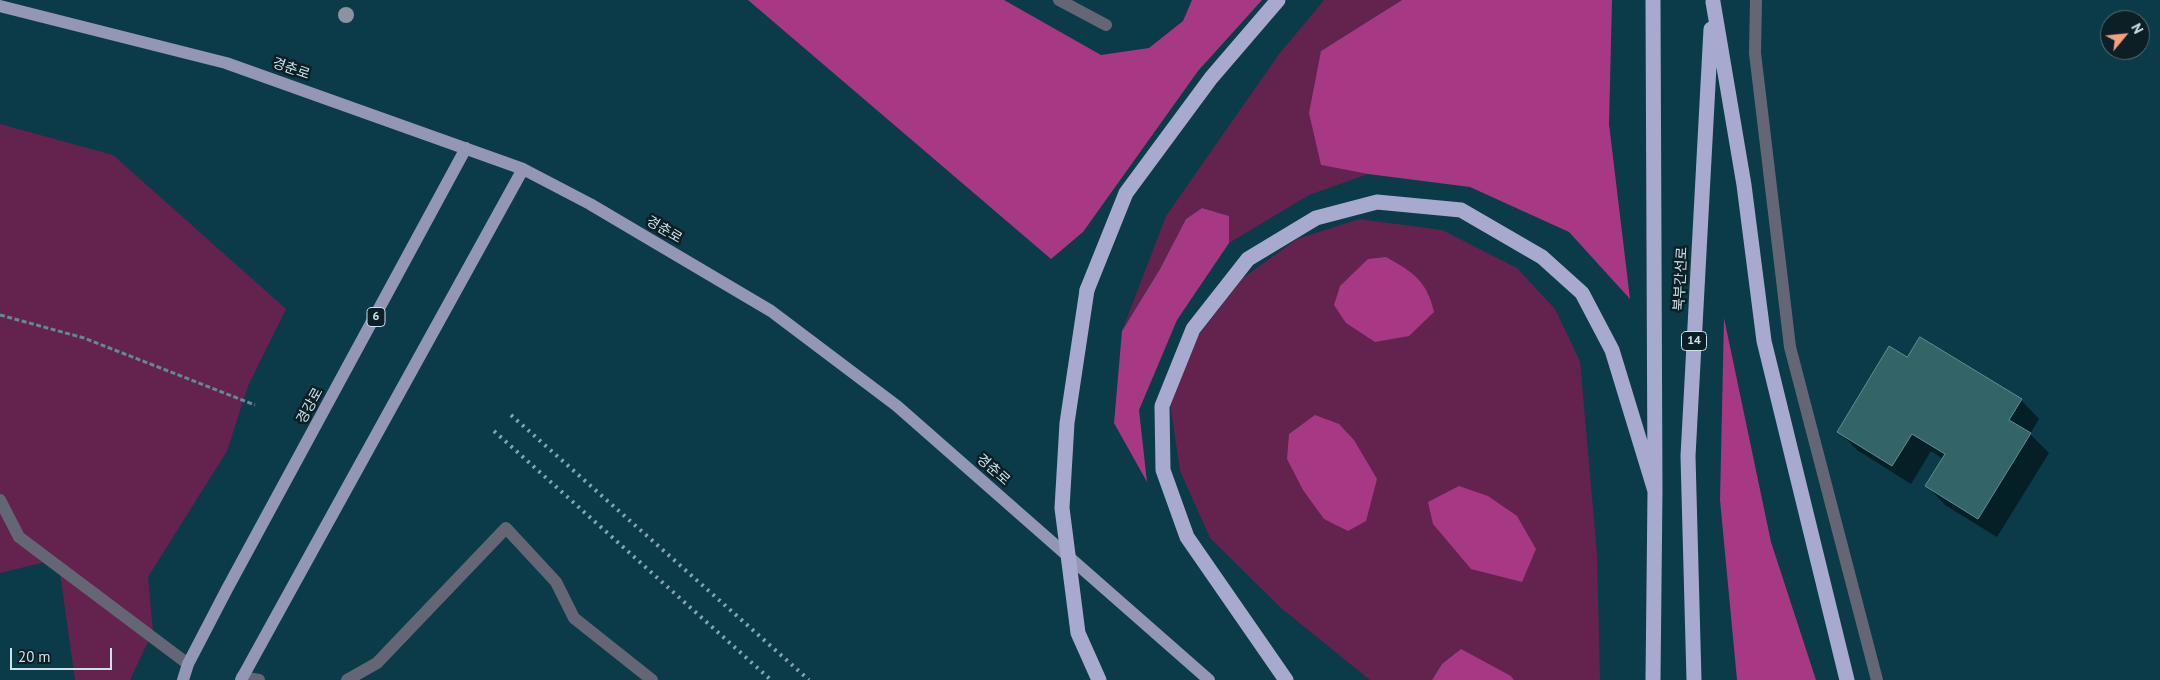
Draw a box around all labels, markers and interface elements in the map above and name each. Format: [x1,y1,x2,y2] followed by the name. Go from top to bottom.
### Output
[2100,10,2150,60] north arrow
[2127,20,2147,37] text: N
[270,55,312,83] street label: 경춘로
[643,213,685,247] street label: 경춘로
[1671,246,1691,312] street label: 북부간선로
[367,308,385,326] road number: 6
[1682,332,1706,351] road number: 14
[293,385,327,427] street label: 경강로
[973,451,1013,489] street label: 경춘로
[12,638,115,670] scale bar
[18,647,51,666] text: 20 m

